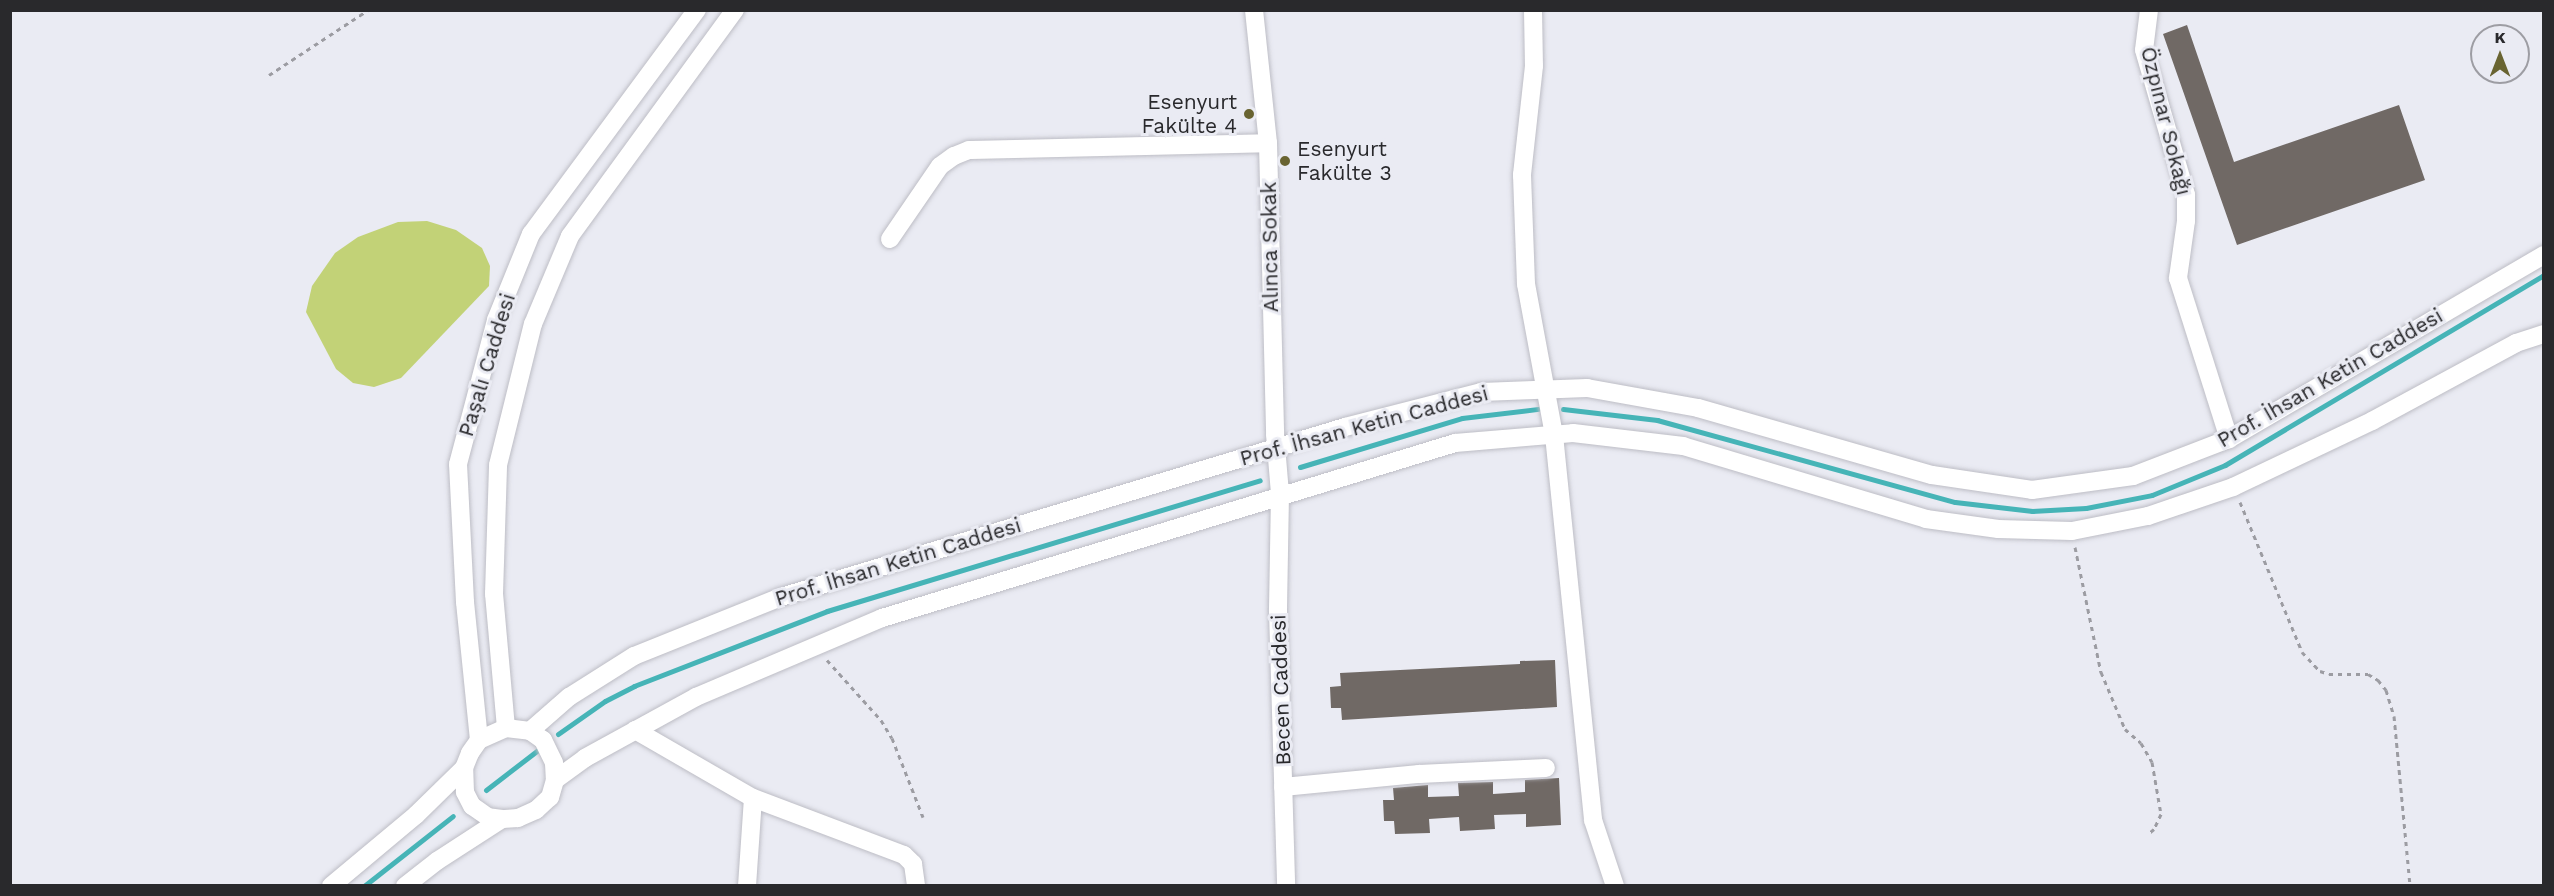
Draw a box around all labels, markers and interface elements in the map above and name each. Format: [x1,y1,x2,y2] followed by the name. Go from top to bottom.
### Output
[2470,24,2530,84] north arrow
[2494,28,2506,47] text: K
[2135,44,2197,198] street label: Özpınar Sokağı
[1142,89,1237,139] place label: Esenyurt Fakülte 4
[1242,107,1256,121] marker: Esenyurt Fakülte 4
[1297,136,1392,186] place label: Esenyurt Fakülte 3
[1278,154,1292,168] marker: Esenyurt Fakülte 3
[1256,181,1284,313] street label: Alınca Sokak
[453,290,521,440] street label: Paşalı Caddesi
[2213,303,2447,453] street label: Prof. İhsan Ketin Caddesi
[1237,381,1491,471] street label: Prof. İhsan Ketin Caddesi
[772,513,1024,611] street label: Prof. İhsan Ketin Caddesi
[1266,614,1296,766] street label: Becen Caddesi

